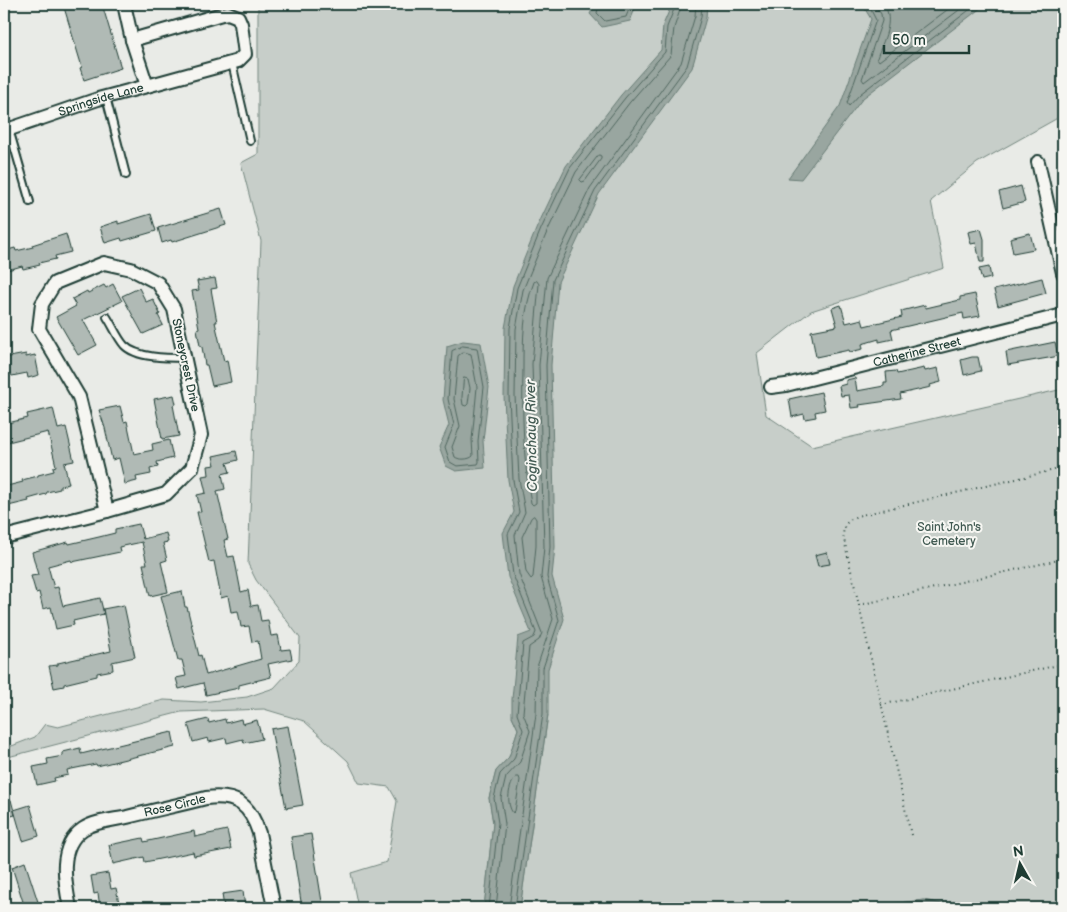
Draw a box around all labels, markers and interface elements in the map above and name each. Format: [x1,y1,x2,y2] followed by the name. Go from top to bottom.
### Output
[884,22,970,54] scale bar
[892,31,926,50] text: 50 m
[56,80,145,120] street label: Springside Lane
[168,317,203,413] street label: Stoneycrest Drive
[871,334,963,371] street label: Catherine Street
[522,379,541,492] water label: Coginchaug River
[917,520,981,549] park label: Saint John's Cemetery
[142,791,207,821] street label: Rose Circle
[994,840,1044,890] north arrow
[1012,842,1025,861] text: N

